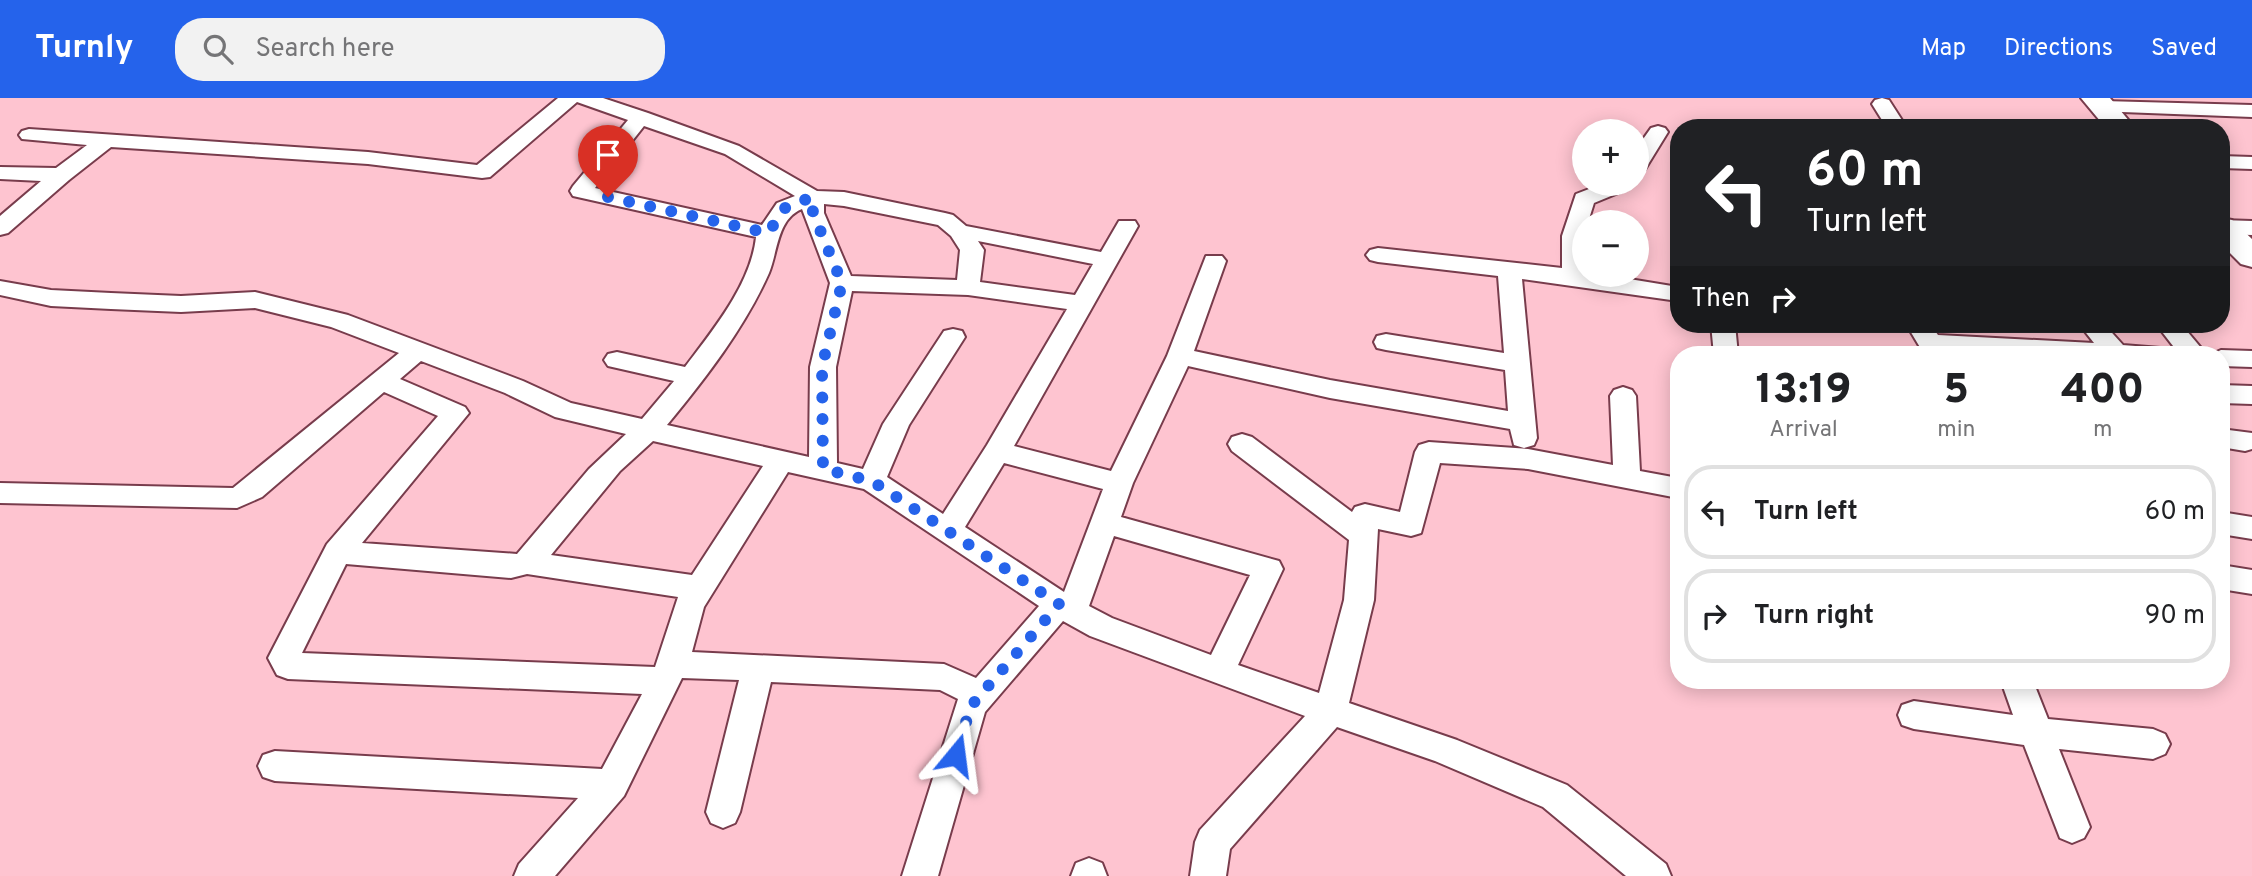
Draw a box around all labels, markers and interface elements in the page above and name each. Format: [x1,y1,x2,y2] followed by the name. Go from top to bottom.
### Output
[175,18,665,81] search box
[35,28,133,70] text: Turnly
[199,30,237,68] icon: search
[255,33,394,66] text: Search here
[1921,34,1966,64] text: Map
[2004,34,2113,64] text: Directions
[2151,34,2217,64] text: Saved
[1572,119,1649,287] map controls
[1572,119,1649,196] button: +
[578,125,638,197] pin
[589,136,627,174] icon: arrive
[1806,142,1924,204] text: 60 m
[1691,147,1782,238] icon: left
[1806,203,1927,243] text: Turn left
[1572,210,1649,287] button: −
[1764,280,1802,318] icon: right
[1691,283,1750,316] text: Then
[1756,365,1852,418] text: 13:19
[1944,365,1969,418] text: 5
[2061,365,2144,418] text: 400
[1769,416,1838,445] text: Arrival
[1937,416,1975,445] text: min
[2093,416,2112,445] text: m
[1695,493,1733,531] icon: left
[1754,496,1858,529] text: Turn left
[2145,496,2205,529] text: 60 m
[1695,597,1733,635] icon: right
[1754,600,1874,633] text: Turn right
[2145,600,2205,633] text: 90 m
[919,718,993,792] position arrow

